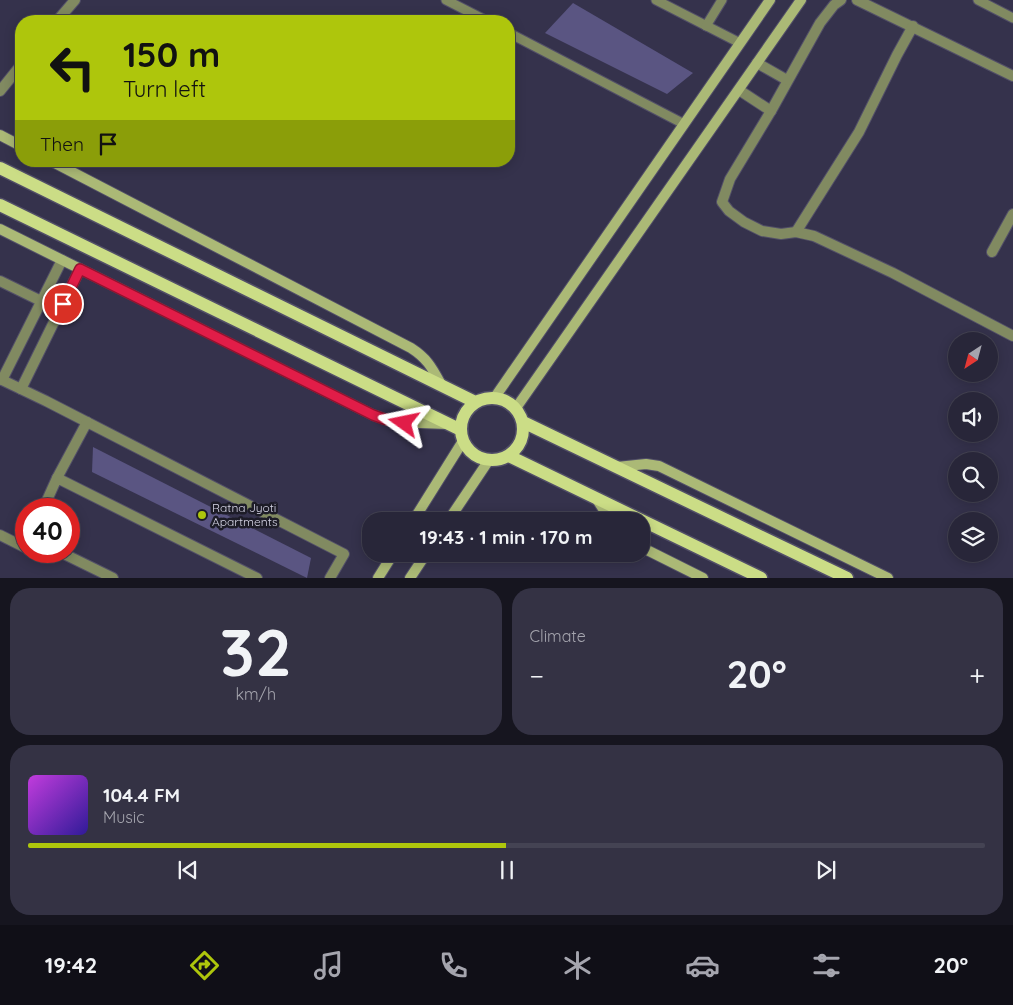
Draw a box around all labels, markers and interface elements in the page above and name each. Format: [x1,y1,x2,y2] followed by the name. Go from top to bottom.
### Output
[123,32,220,76] text: 150 m
[40,35,105,100] icon: left
[123,75,206,103] text: Turn left
[94,130,122,158] icon: arrive
[40,132,84,156] text: Then
[42,283,84,325] pin
[49,290,77,318] icon: arrive
[948,332,998,382] north arrow
[948,332,998,562] map controls
[948,392,998,442] button: sound
[377,396,429,448] position arrow
[948,452,998,502] button: search
[15,498,80,563] speed limit sign: 40
[212,500,278,529] place label: Ratna Jyoti Apartments
[196,509,208,521] marker: Ratna Jyoti Apartments
[948,512,998,562] button: layers
[420,525,592,549] text: 19:43 · 1 min · 170 m
[220,611,292,692] text: 32
[530,626,586,646] text: Climate
[727,650,787,698] text: 20°
[530,658,544,693] text: −
[969,658,985,693] text: +
[235,684,276,704] text: km/h
[103,783,180,807] text: 104.4 FM
[103,807,145,827] text: Music
[174,856,202,884] icon: previous
[493,856,521,884] icon: pause
[812,856,840,884] icon: next
[187,948,222,983] icon: directions
[311,948,346,983] icon: music
[436,948,471,983] icon: phone
[560,948,595,983] icon: climate
[685,948,720,983] icon: car
[809,948,844,983] icon: filters
[45,951,97,979] text: 19:42
[934,951,968,979] text: 20°

